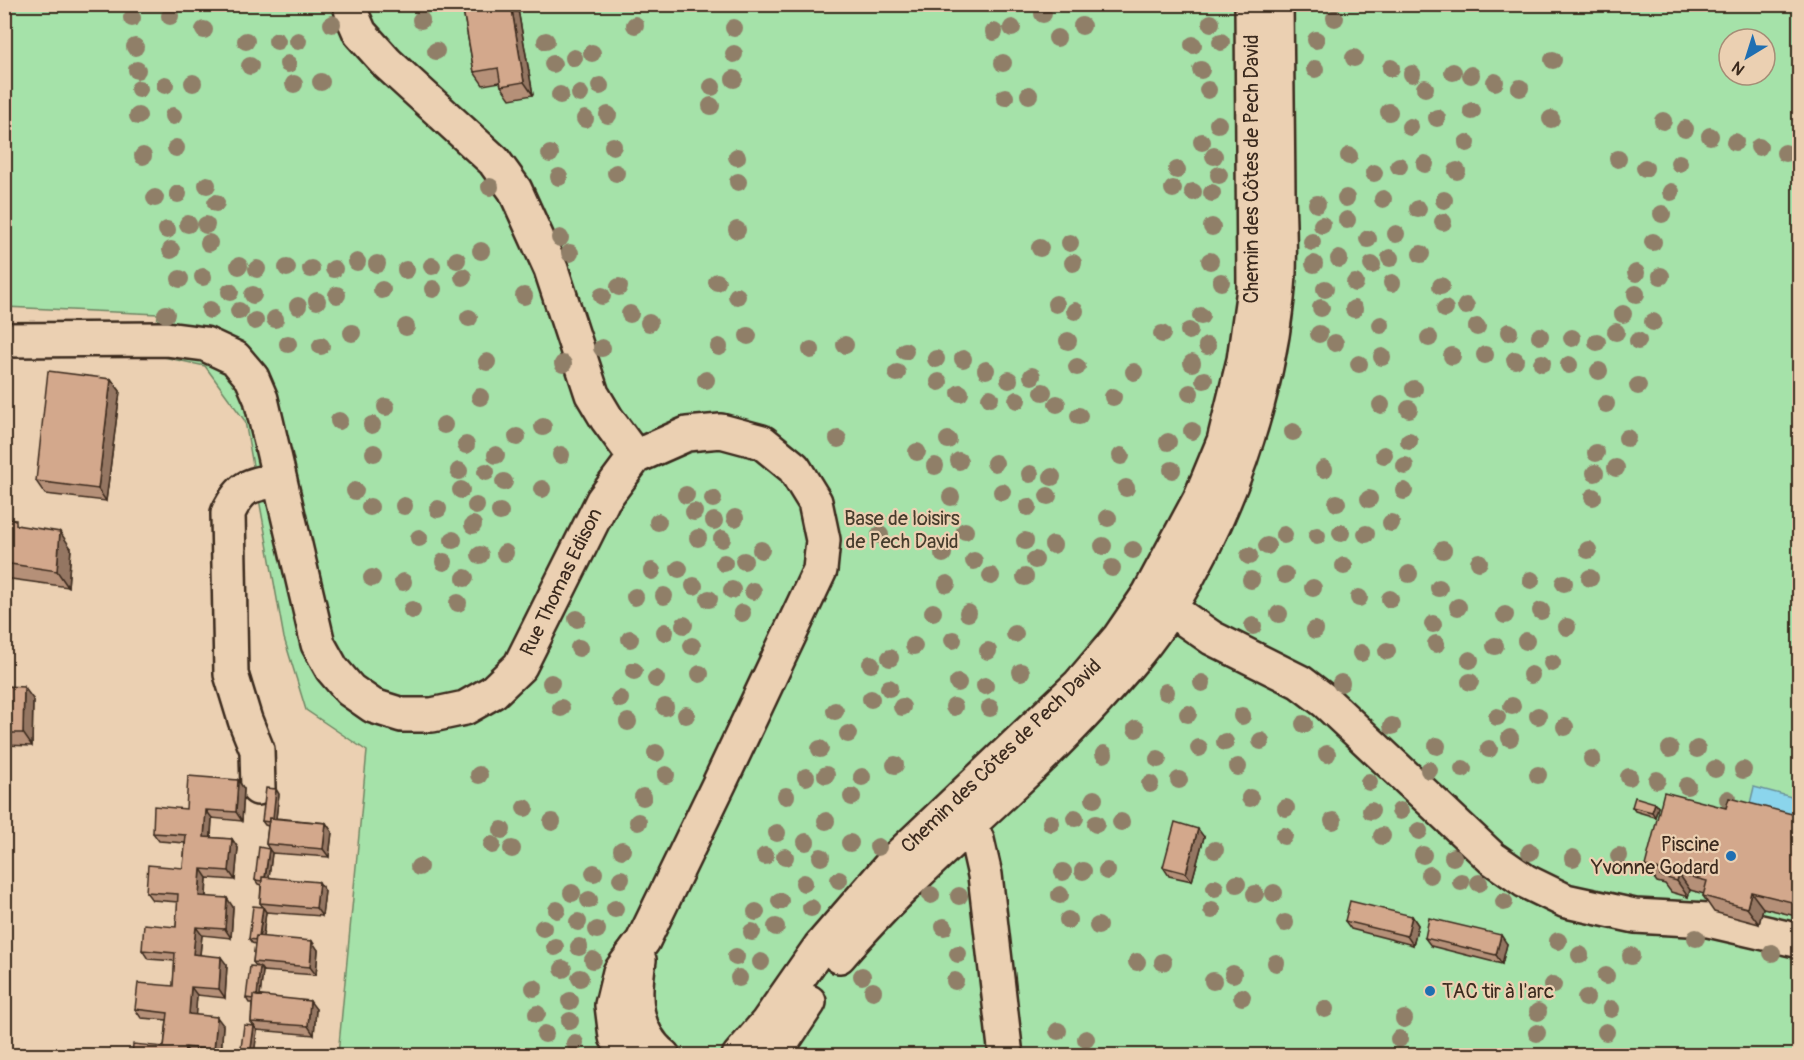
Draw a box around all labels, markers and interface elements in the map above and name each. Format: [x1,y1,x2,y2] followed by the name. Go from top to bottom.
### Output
[1717,27,1777,87] north arrow
[1239,35,1264,303] street label: Chemin des Côtes de Pech David
[1728,57,1749,79] text: N
[514,504,608,660] street label: Rue Thomas Edison
[844,506,960,554] park label: Base de loisirs de Pech David
[896,654,1106,858] street label: Chemin des Côtes de Pech David
[1590,832,1719,880] place label: Piscine Yvonne Godard
[1724,849,1738,863] marker: Piscine Yvonne Godard
[1442,979,1554,1004] place label: TAC tir à l'arc
[1423,984,1437,998] marker: TAC tir à l'arc

